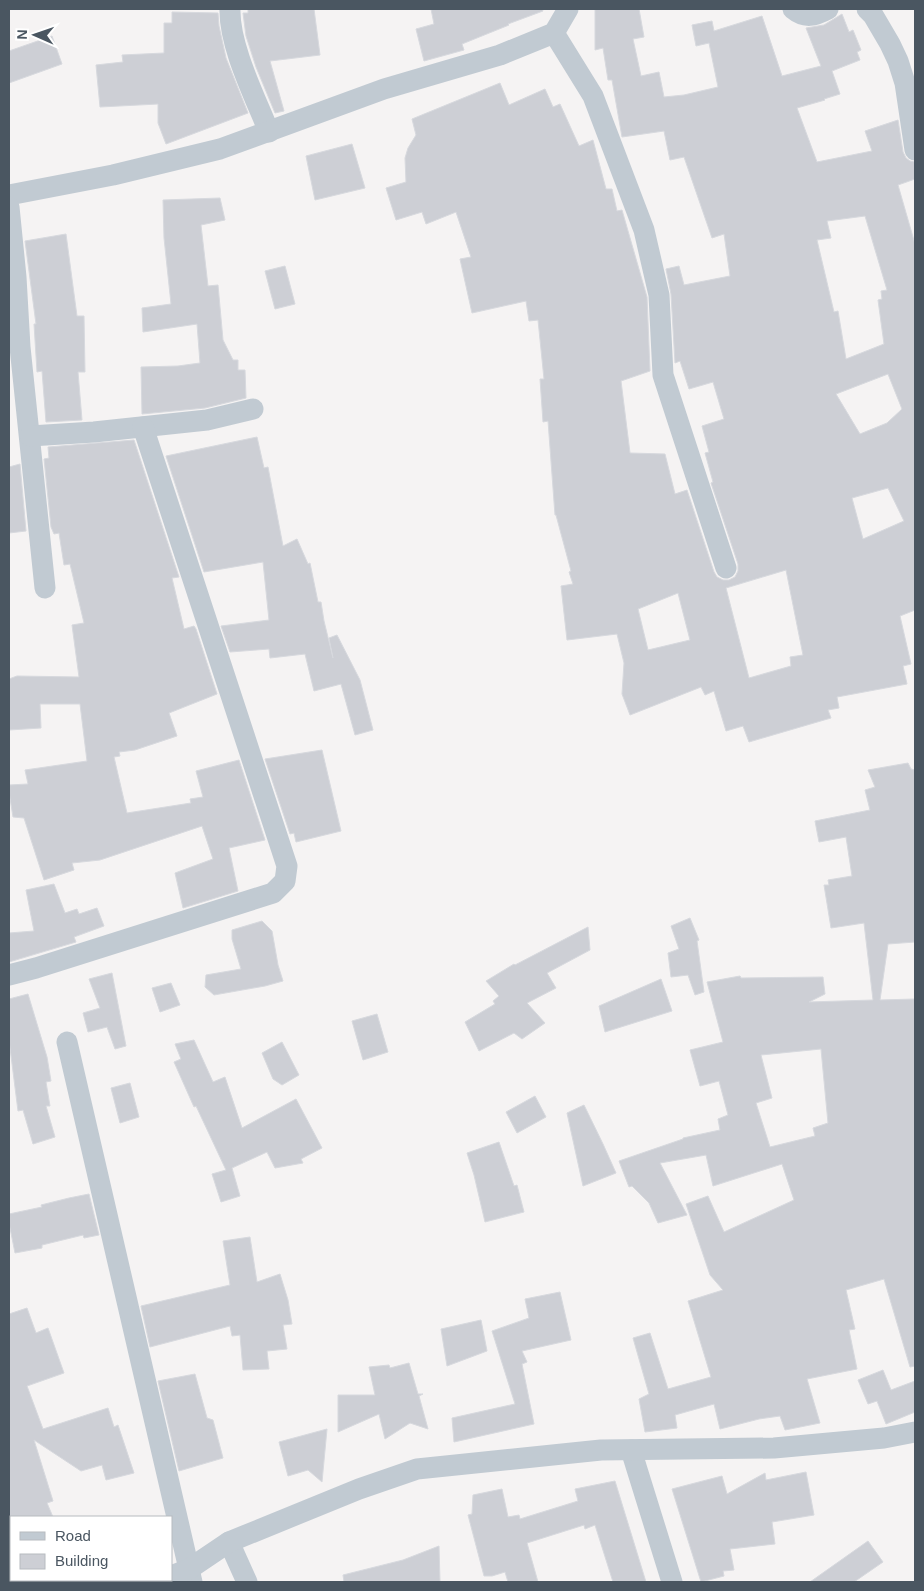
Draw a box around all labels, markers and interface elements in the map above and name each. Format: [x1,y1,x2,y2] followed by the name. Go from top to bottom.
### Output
[10,10,60,60] north arrow
[14,29,30,40] text: N
[10,1516,172,1581] legend
[55,1527,91,1544] text: Road
[55,1552,108,1569] text: Building

